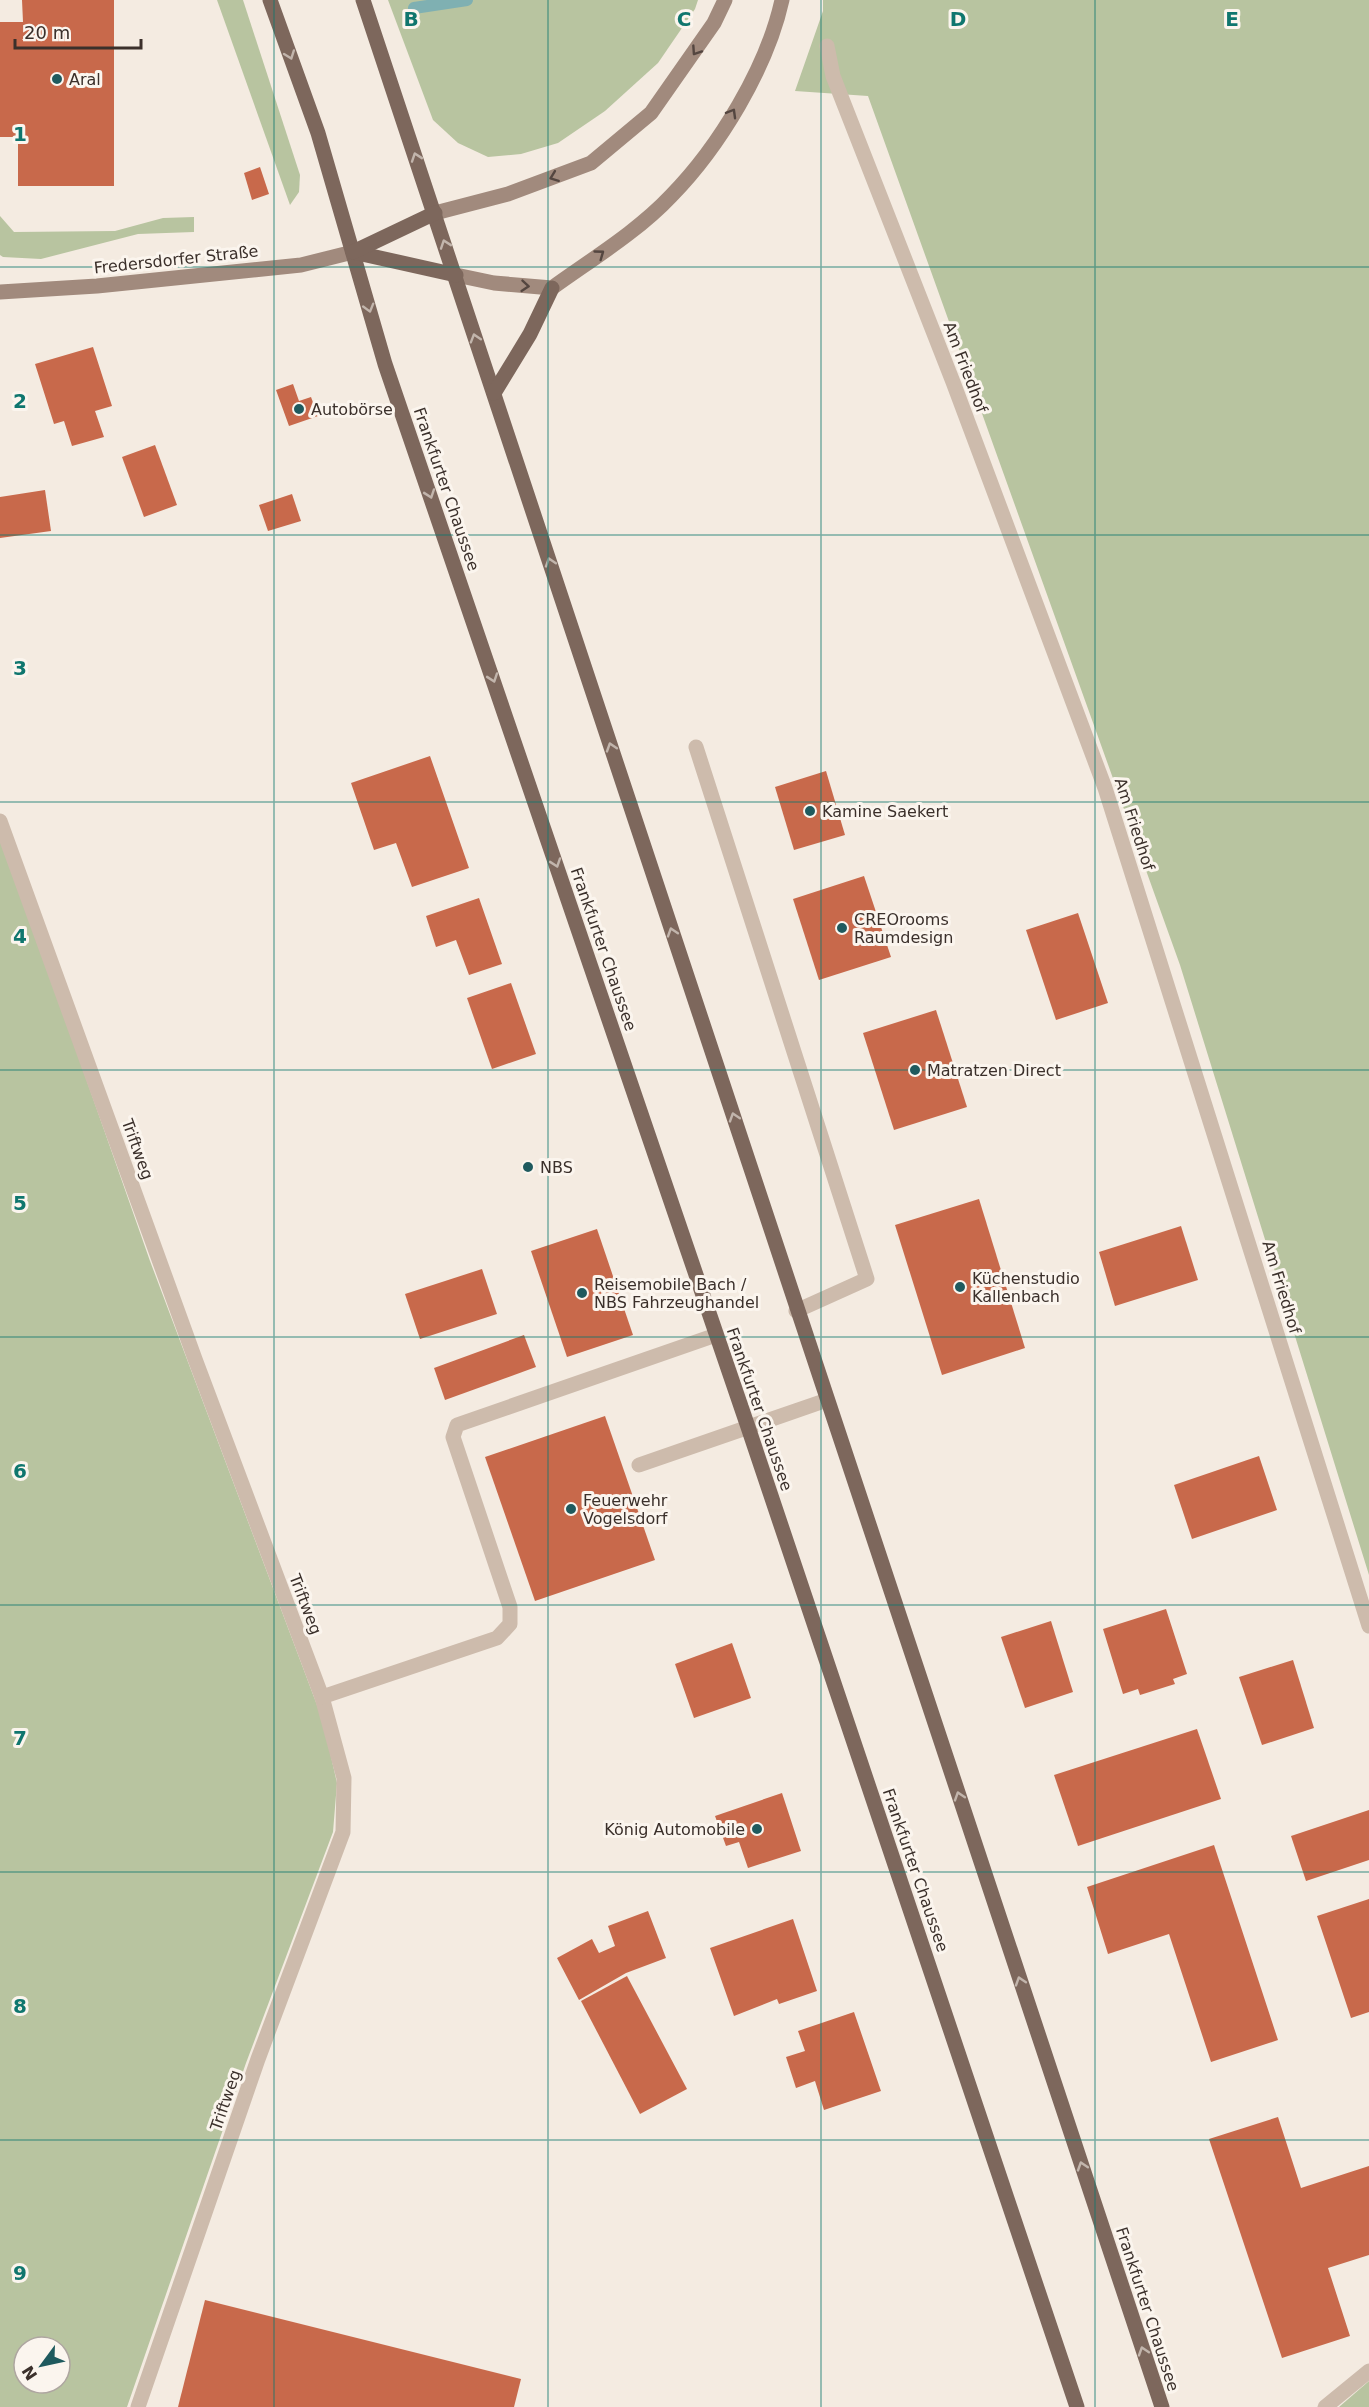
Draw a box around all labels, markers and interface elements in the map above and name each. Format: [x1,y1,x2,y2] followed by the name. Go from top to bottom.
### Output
[403,7,419,31] text: B
[677,7,691,31] text: C
[950,7,966,31] text: D
[1225,7,1239,31] text: E
[15,12,141,50] scale bar
[24,22,70,43] text: 20 m
[692,44,703,55] one-way arrow
[282,49,295,60] one-way arrow
[69,70,101,89] place label: Aral
[50,72,64,86] marker: Aral
[724,109,736,119] one-way arrow
[13,122,27,146] text: 1
[411,152,423,163] one-way arrow
[549,170,560,182] one-way arrow
[440,239,453,250] one-way arrow
[93,241,259,278] street label: Fredersdorfer Straße
[593,250,604,261] one-way arrow
[520,279,529,292] one-way arrow
[362,303,375,313] one-way arrow
[939,319,992,416] street label: Am Friedhof
[470,333,483,344] one-way arrow
[13,389,27,413] text: 2
[311,400,393,419] place label: Autobörse
[292,402,306,416] marker: Autobörse
[410,405,483,573] street label: Frankfurter Chaussee
[422,488,435,499] one-way arrow
[544,557,557,568] one-way arrow
[13,656,27,680] text: 3
[485,672,498,683] one-way arrow
[606,742,618,753] one-way arrow
[1111,775,1159,873] street label: Am Friedhof
[822,802,948,821] place label: Kamine Saekert
[803,804,817,818] marker: Kamine Saekert
[548,857,561,868] one-way arrow
[567,865,640,1033] street label: Frankfurter Chaussee
[854,910,953,947] place label: CREOrooms Raumdesign
[835,921,849,935] marker: CREOrooms Raumdesign
[13,924,27,948] text: 4
[667,927,680,938] one-way arrow
[927,1061,1061,1080] place label: Matratzen Direct
[908,1063,922,1077] marker: Matratzen Direct
[728,1112,741,1123] one-way arrow
[117,1115,157,1182] street label: Triftweg
[540,1158,573,1177] place label: NBS
[521,1160,535,1174] marker: NBS
[13,1191,27,1215] text: 5
[1258,1238,1305,1336] street label: Am Friedhof
[972,1269,1080,1306] place label: Küchenstudio Kallenbach
[594,1275,759,1312] place label: Reisemobile Bach / NBS Fahrzeughandel
[953,1280,967,1294] marker: Küchenstudio Kallenbach
[575,1286,589,1300] marker: Reisemobile Bach / NBS Fahrzeughandel
[723,1325,796,1493] street label: Frankfurter Chaussee
[13,1459,27,1483] text: 6
[583,1491,668,1528] place label: Feuerwehr Vogelsdorf
[564,1502,578,1516] marker: Feuerwehr Vogelsdorf
[285,1570,326,1637] street label: Triftweg
[13,1726,27,1750] text: 7
[879,1786,952,1954] street label: Frankfurter Chaussee
[953,1791,966,1802] one-way arrow
[604,1820,745,1839] place label: König Automobile
[750,1822,764,1836] marker: König Automobile
[1015,1976,1027,1987] one-way arrow
[13,1994,27,2018] text: 8
[206,2067,245,2134] street label: Triftweg
[1076,2161,1089,2172] one-way arrow
[1112,2225,1183,2394] street label: Frankfurter Chaussee
[13,2261,27,2285] text: 9
[12,2335,72,2395] north arrow
[1138,2347,1150,2357] one-way arrow
[18,2362,41,2384] text: N

